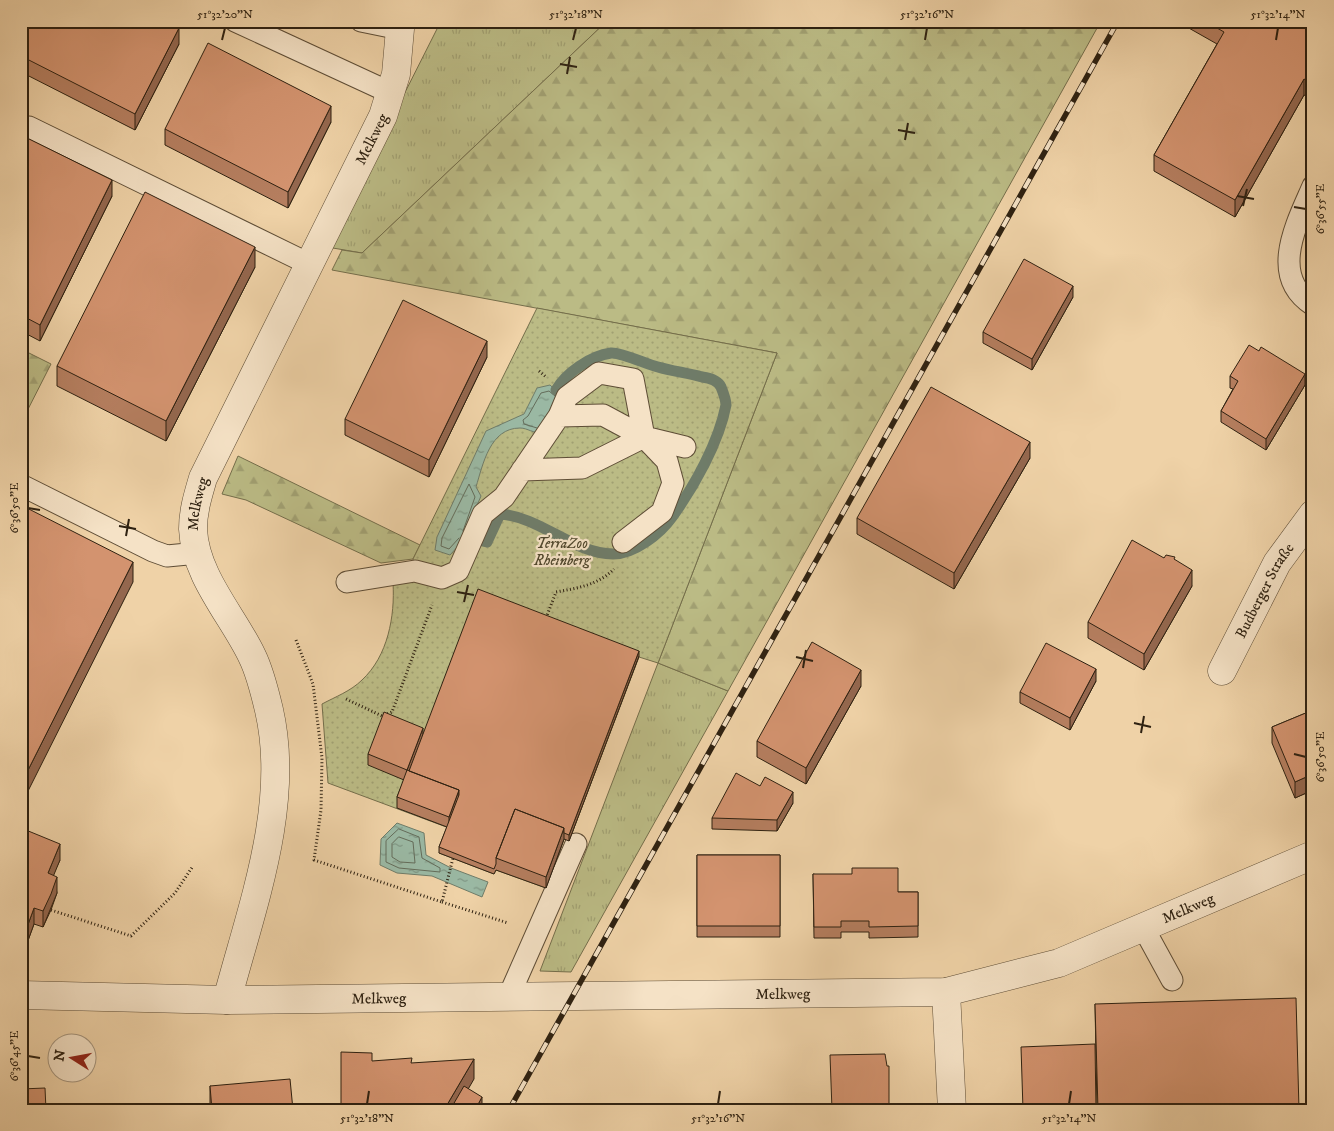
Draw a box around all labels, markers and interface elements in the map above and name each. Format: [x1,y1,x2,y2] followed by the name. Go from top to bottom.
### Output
[197,7,253,22] text: 51°32'20"N
[549,7,603,22] text: 51°32'18"N
[900,7,954,22] text: 51°32'16"N
[1251,7,1306,22] text: 51°32'14"N
[351,110,393,168] street label: Melkweg
[1313,183,1328,234] text: 6°36'55"E
[183,474,213,531] street label: Melkweg
[7,482,22,533] text: 6°36'50"E
[533,534,592,570] park label: TerraZoo Rheinberg
[1231,539,1298,641] street label: Budberger Straße
[1313,731,1328,782] text: 6°36'50"E
[1159,888,1218,928] street label: Melkweg
[755,984,811,1004] street label: Melkweg
[351,988,407,1008] street label: Melkweg
[7,1030,22,1082] text: 6°36'45"E
[48,1034,98,1084] north arrow
[50,1048,70,1063] text: N
[340,1111,394,1126] text: 51°32'18"N
[691,1111,745,1126] text: 51°32'16"N
[1042,1111,1097,1126] text: 51°32'14"N

